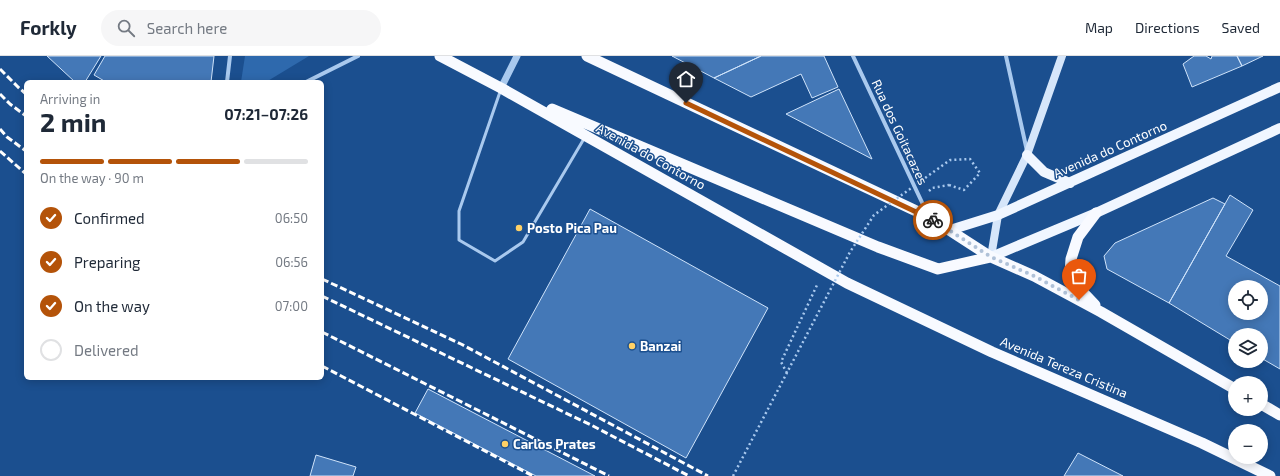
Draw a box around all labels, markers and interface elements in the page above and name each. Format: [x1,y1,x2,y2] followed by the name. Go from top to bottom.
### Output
[101,10,381,46] search box
[20,16,77,39] text: Forkly
[115,17,137,39] icon: search
[147,19,227,37] text: Search here
[1085,19,1113,36] text: Map
[1135,19,1200,36] text: Directions
[1222,19,1260,36] text: Saved
[669,62,703,103] pin
[675,68,697,90] icon: home
[869,77,931,187] street label: Rua dos Goitacazes
[40,91,100,107] text: Arriving in
[224,105,308,123] text: 07:21–07:26
[40,106,106,137] text: 2 min
[1051,117,1169,181] street label: Avenida do Contorno
[594,119,708,193] street label: Avenida do Contorno
[40,170,144,186] text: On the way · 90 m
[913,200,953,240] courier
[40,207,62,229] icon: check
[74,209,145,227] text: Confirmed
[922,209,944,231] icon: bike
[275,210,308,226] text: 06:50
[527,220,617,236] place label: Posto Pica Pau
[514,223,524,233] marker: Posto Pica Pau
[40,251,62,273] icon: check
[74,253,140,271] text: Preparing
[275,254,308,270] text: 06:56
[1062,259,1096,300] pin
[1068,265,1090,287] icon: bag
[1228,280,1268,464] map controls
[1228,280,1268,320] button: locate
[40,295,62,317] icon: check
[74,297,150,315] text: On the way
[275,298,308,314] text: 07:00
[1228,328,1268,368] button: layers
[998,333,1130,401] street label: Avenida Tereza Cristina
[640,338,681,354] place label: Banzai
[74,341,139,359] text: Delivered
[627,341,637,351] marker: Banzai
[1228,376,1268,416] button: +
[1228,424,1268,464] button: −
[513,436,596,452] place label: Carlos Prates
[500,439,510,449] marker: Carlos Prates

